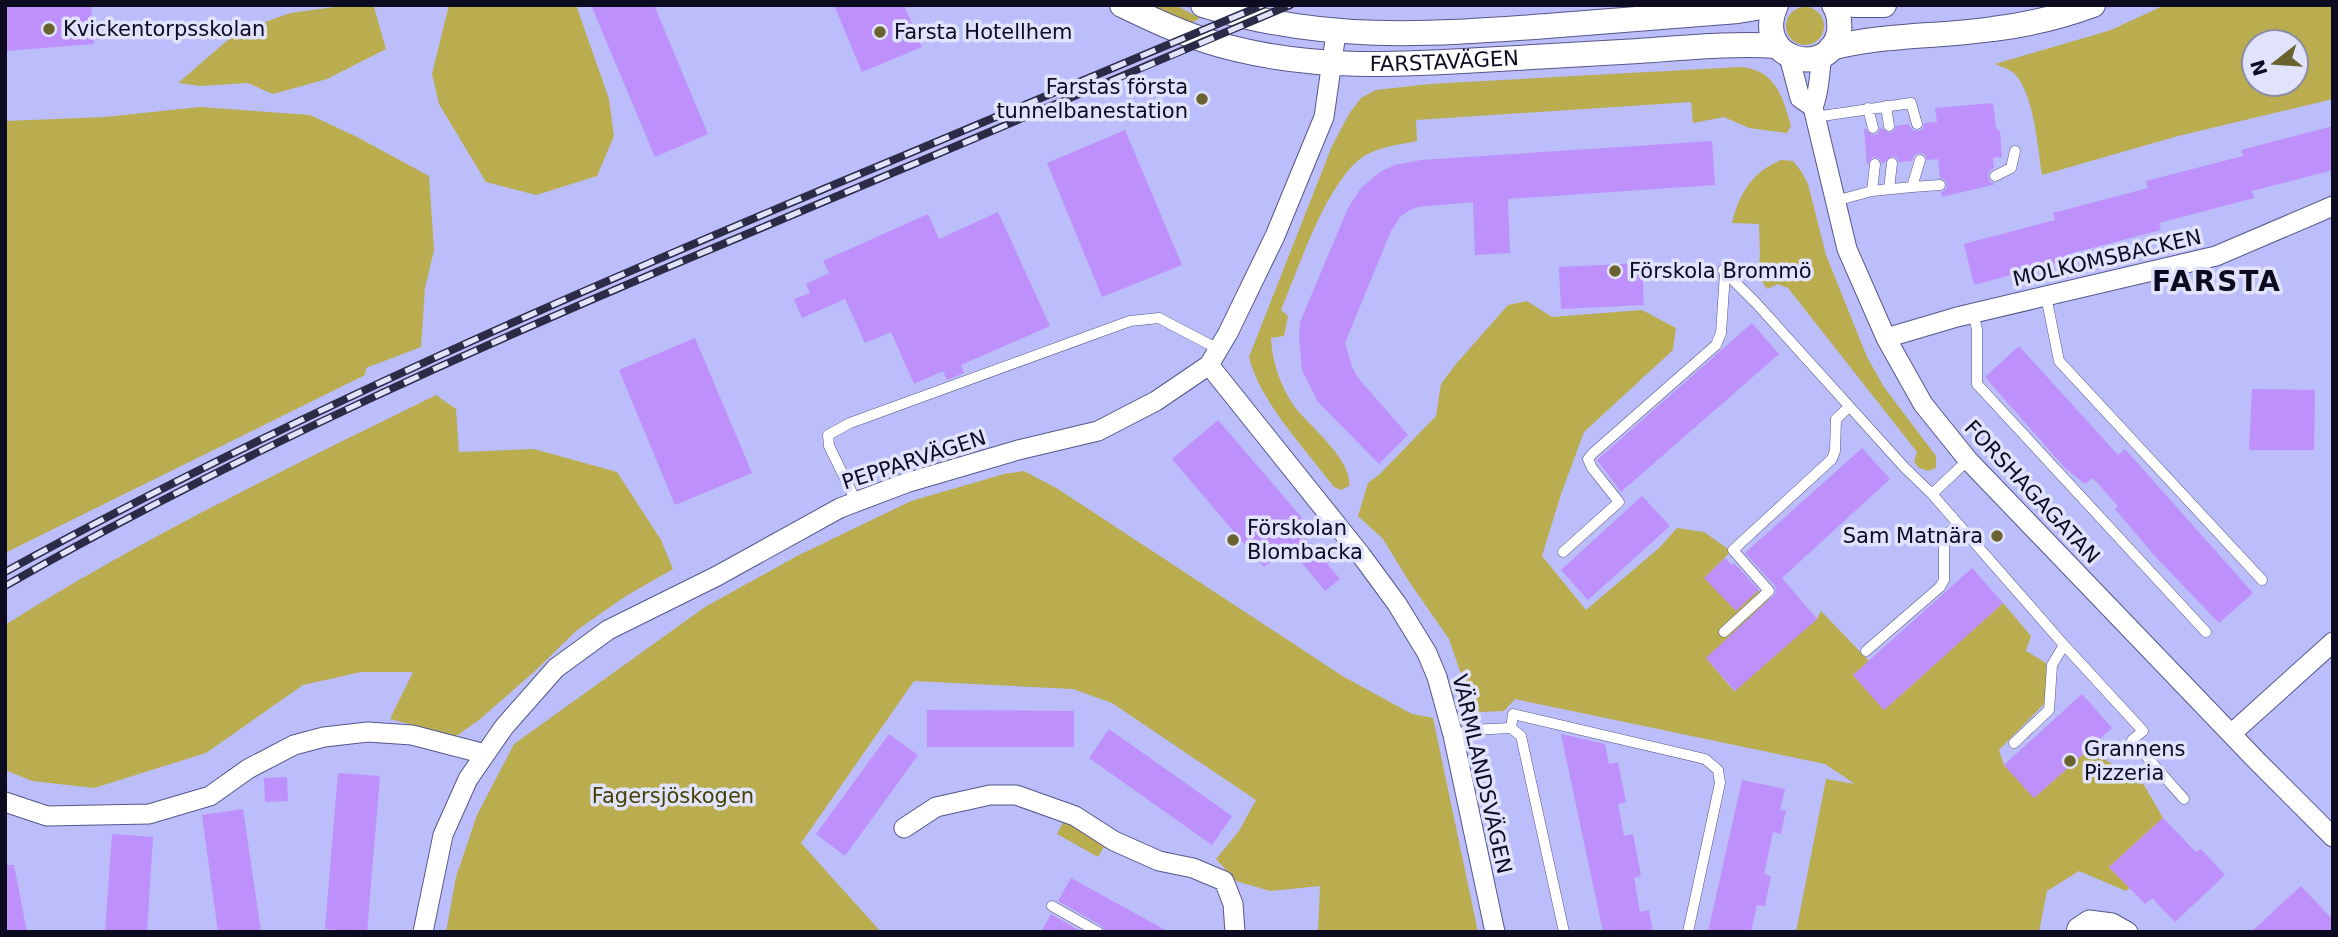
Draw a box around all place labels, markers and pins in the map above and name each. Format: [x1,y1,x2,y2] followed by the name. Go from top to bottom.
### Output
[63,17,265,41] place label: Kvickentorpsskolan
[894,20,1073,44] place label: Farsta Hotellhem
[41,21,57,37] marker: Kvickentorpsskolan
[872,24,888,40] marker: Farsta Hotellhem
[996,75,1188,123] place label: Farstas första tunnelbanestation
[1194,91,1210,107] marker: Farstas första tunnelbanestation
[1629,259,1812,283] place label: Förskola Brommö
[1607,263,1623,279] marker: Förskola Brommö
[1247,516,1363,564] place label: Förskolan Blombacka
[1843,524,1983,548] place label: Sam Matnära
[1989,528,2005,544] marker: Sam Matnära
[1225,532,1241,548] marker: Förskolan Blombacka
[2084,737,2186,785] place label: Grannens Pizzeria
[2062,753,2078,769] marker: Grannens Pizzeria

